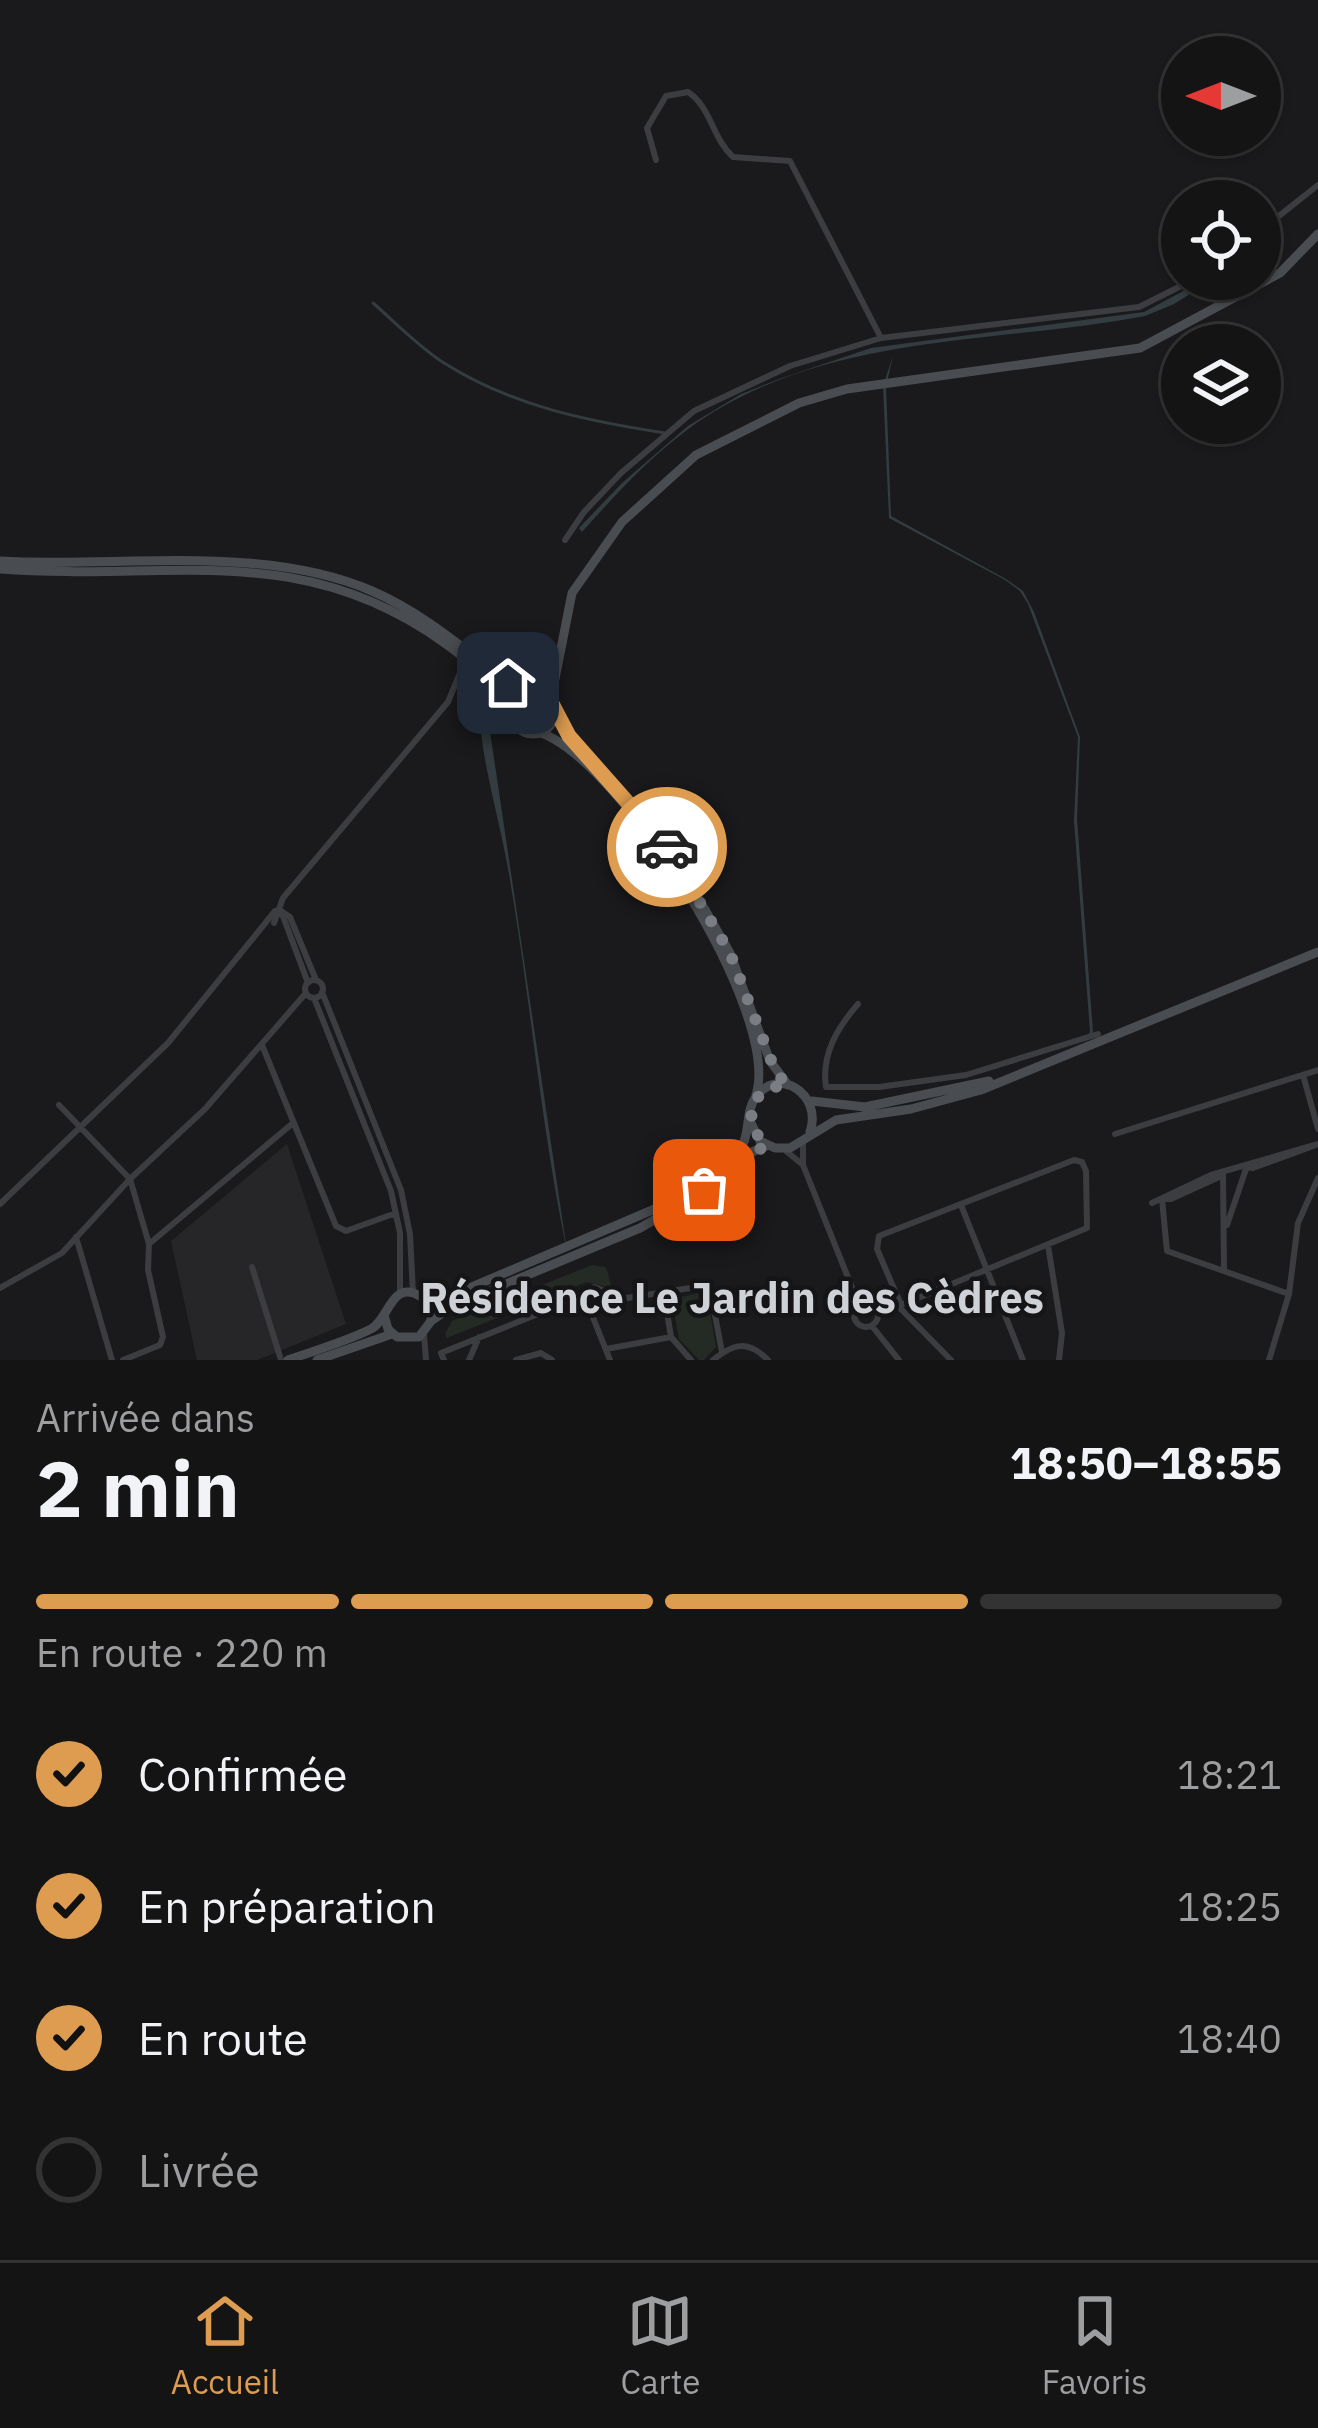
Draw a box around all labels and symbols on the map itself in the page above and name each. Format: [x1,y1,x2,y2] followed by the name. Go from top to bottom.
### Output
[1161,36,1281,156] north arrow
[457,632,559,734] pin
[607,787,727,907] courier
[653,1139,755,1241] pin
[420,1270,1044,1325] district label: Résidence Le Jardin des Cèdres

